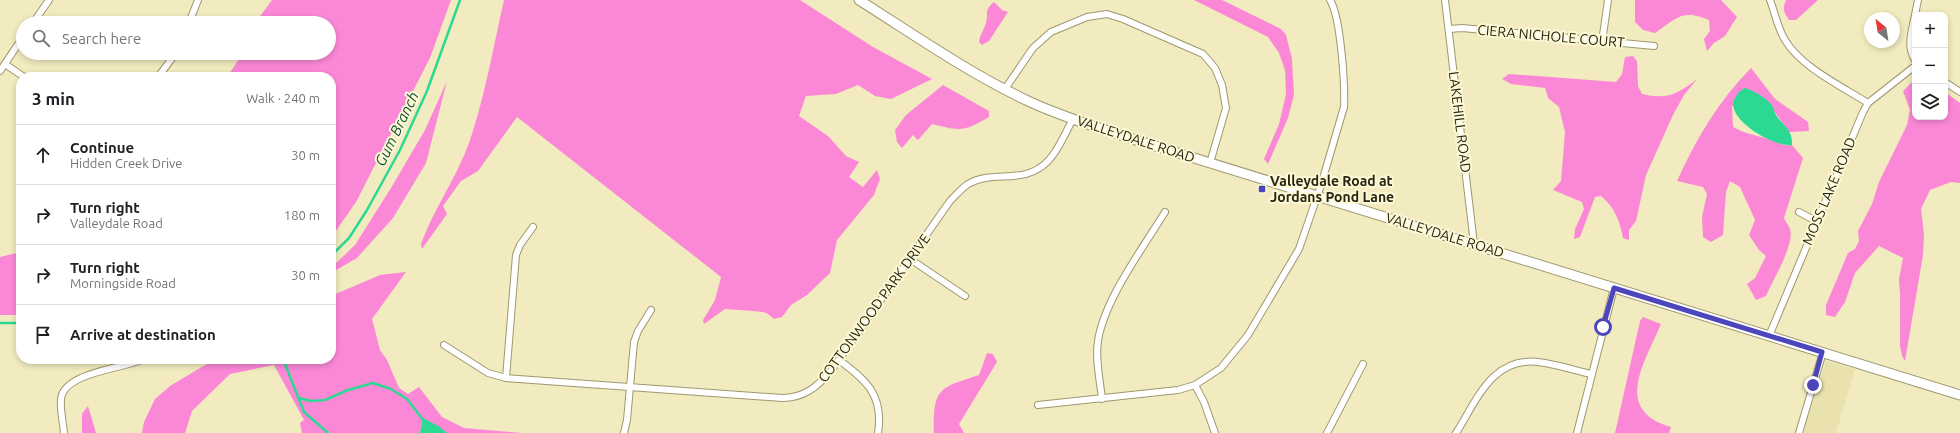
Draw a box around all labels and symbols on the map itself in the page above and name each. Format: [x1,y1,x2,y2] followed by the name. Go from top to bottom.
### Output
[1864,12,1900,48] north arrow
[1477,22,1626,50] street label: CIERA NICHOLE COURT
[1446,70,1474,174] street label: LAKEHILL ROAD
[371,89,422,169] water label: Gum Branch
[1075,112,1197,166] street label: VALLEYDALE ROAD
[1799,135,1859,247] street label: MOSS LAKE ROAD
[1270,173,1394,205] place label: Valleydale Road at Jordans Pond Lane
[1257,184,1267,194] marker: Valleydale Road at Jordans Pond Lane
[1384,209,1506,261] street label: VALLEYDALE ROAD
[815,231,933,385] street label: COTTONWOOD PARK DRIVE
[1594,318,1612,336] route start
[1804,376,1822,394] route end

